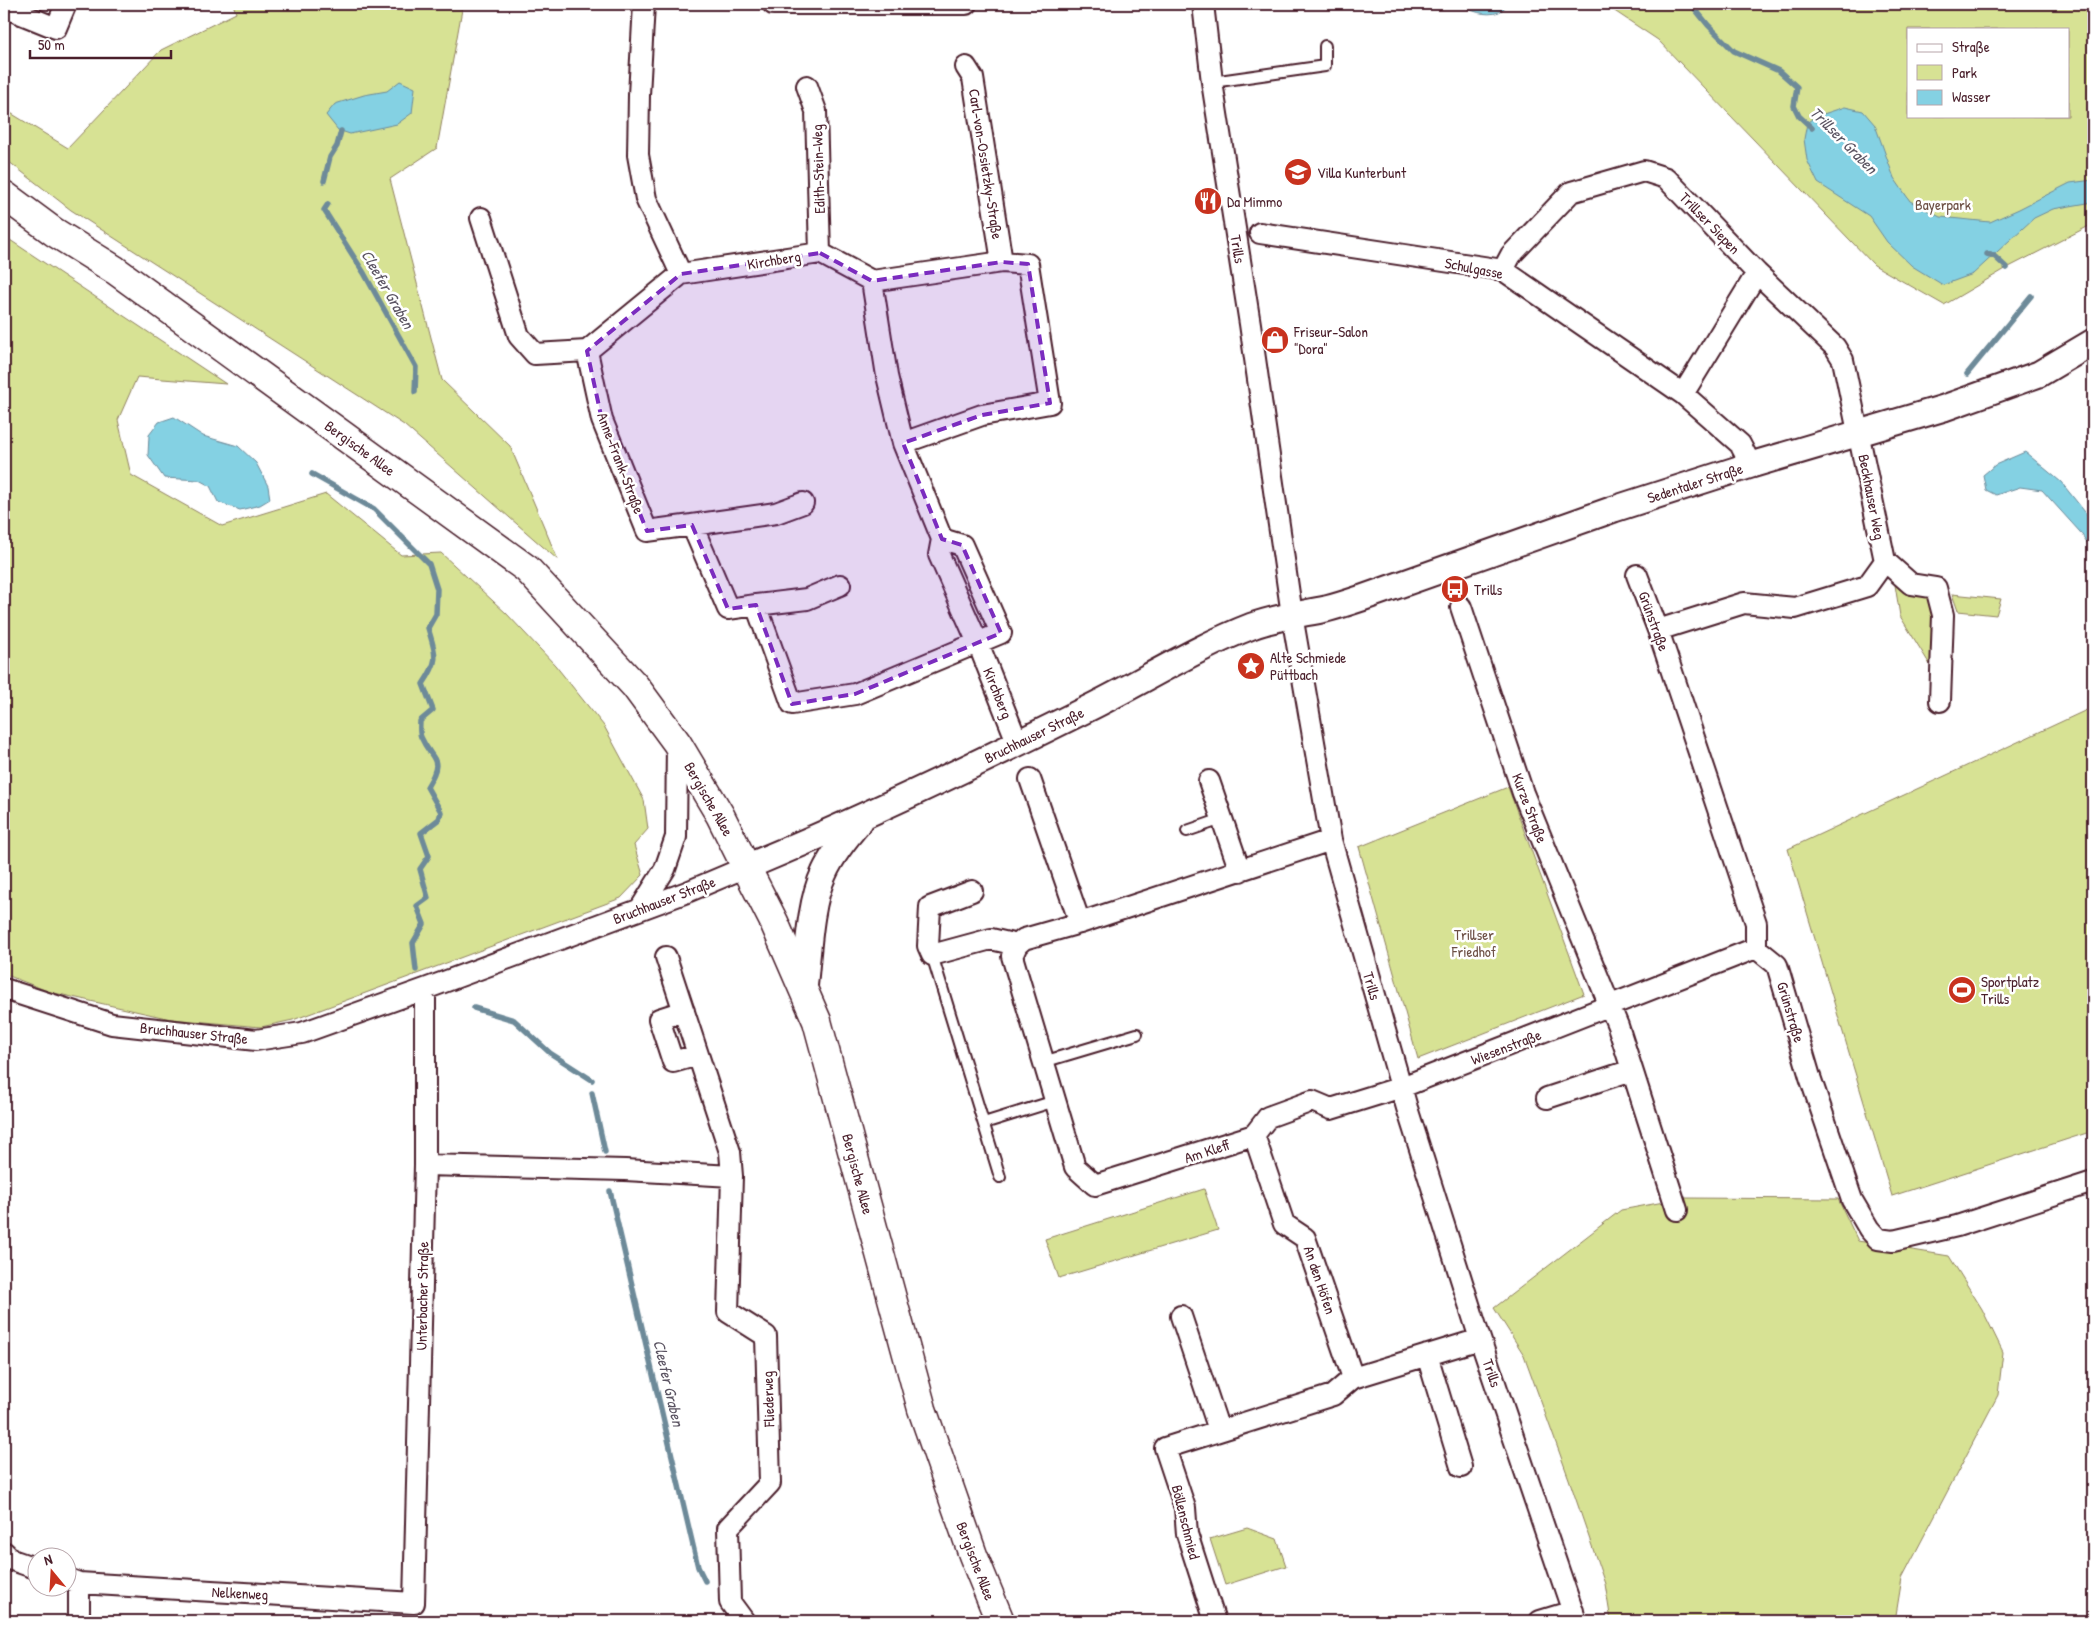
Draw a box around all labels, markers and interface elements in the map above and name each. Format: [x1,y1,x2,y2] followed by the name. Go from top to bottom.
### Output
[30,28,171,60] scale bar
[1907,28,2070,118] legend
[38,34,65,55] text: 50 m
[1952,36,1990,57] text: Straße
[1952,62,1977,83] text: Park
[1952,86,1991,107] text: Wasser
[964,87,1008,241] street label: Carl-von-Ossietzky-Straße
[1806,102,1884,180] water label: Trillser Graben
[806,124,830,214] street label: Edith-Stein-Weg
[1283,157,1313,187] school or university icon: Villa Kunterbunt
[1317,162,1407,183] place label: Villa Kunterbunt
[1193,186,1223,216] restaurant icon: Da Mimmo
[1675,187,1745,259] street label: Trillser Siepen
[1227,191,1282,212] place label: Da Mimmo
[1915,194,1971,215] park label: Bayerpark
[1225,233,1251,265] street label: Trills
[356,245,420,334] water label: Cleefer Graben
[746,245,802,275] street label: Kirchberg
[1443,252,1505,284] street label: Schulgasse
[1293,321,1368,359] place label: Friseur-Salon "Dora"
[1260,325,1290,355] shop icon: Friseur-Salon "Dora"
[592,409,650,517] street label: Anne-Frank-Straße
[320,415,400,481] street label: Bergische Allee
[1853,452,1891,542] street label: Beckhauser Weg
[1645,458,1745,508] street label: Sedentaler Straße
[1440,574,1470,604] bus stop icon: Trills
[1474,579,1503,600] place label: Trills
[1633,588,1675,654] street label: Grünstraße
[1270,647,1346,685] place label: Alte Schmiede Püttbach
[1236,651,1266,681] place icon: Alte Schmiede Püttbach
[978,664,1018,722] street label: Kirchberg
[981,702,1087,768] street label: Bruchhauser Straße
[679,758,739,840] street label: Bergische Allee
[1507,770,1553,846] street label: Kurze Straße
[610,871,718,929] street label: Bruchhauser Straße
[1451,924,1497,962] park label: Trillser Friedhof
[1358,969,1386,1003] street label: Trills
[1981,971,2040,1009] place label: Sportplatz Trills
[1947,975,1977,1005] sports icon: Sportplatz Trills
[1772,979,1810,1045] street label: Grünstraße
[139,1017,249,1049] street label: Bruchhauser Straße
[1468,1024,1544,1070] street label: Wiesenstraße
[837,1131,879,1217] street label: Bergische Allee
[1182,1134,1233,1168] street label: Am Kleff
[411,1241,433,1351] street label: Unterbacher Straße
[1299,1243,1342,1317] street label: An den Höfen
[648,1338,690,1430] water label: Cleefer Graben
[1477,1356,1507,1390] street label: Trills
[757,1370,780,1428] street label: Fliederweg
[1167,1483,1205,1562] street label: Böllenschmied
[951,1519,1001,1603] street label: Bergische Allee
[28,1548,78,1598] north arrow
[41,1549,55,1569] text: N
[211,1581,269,1605] street label: Nelkenweg

